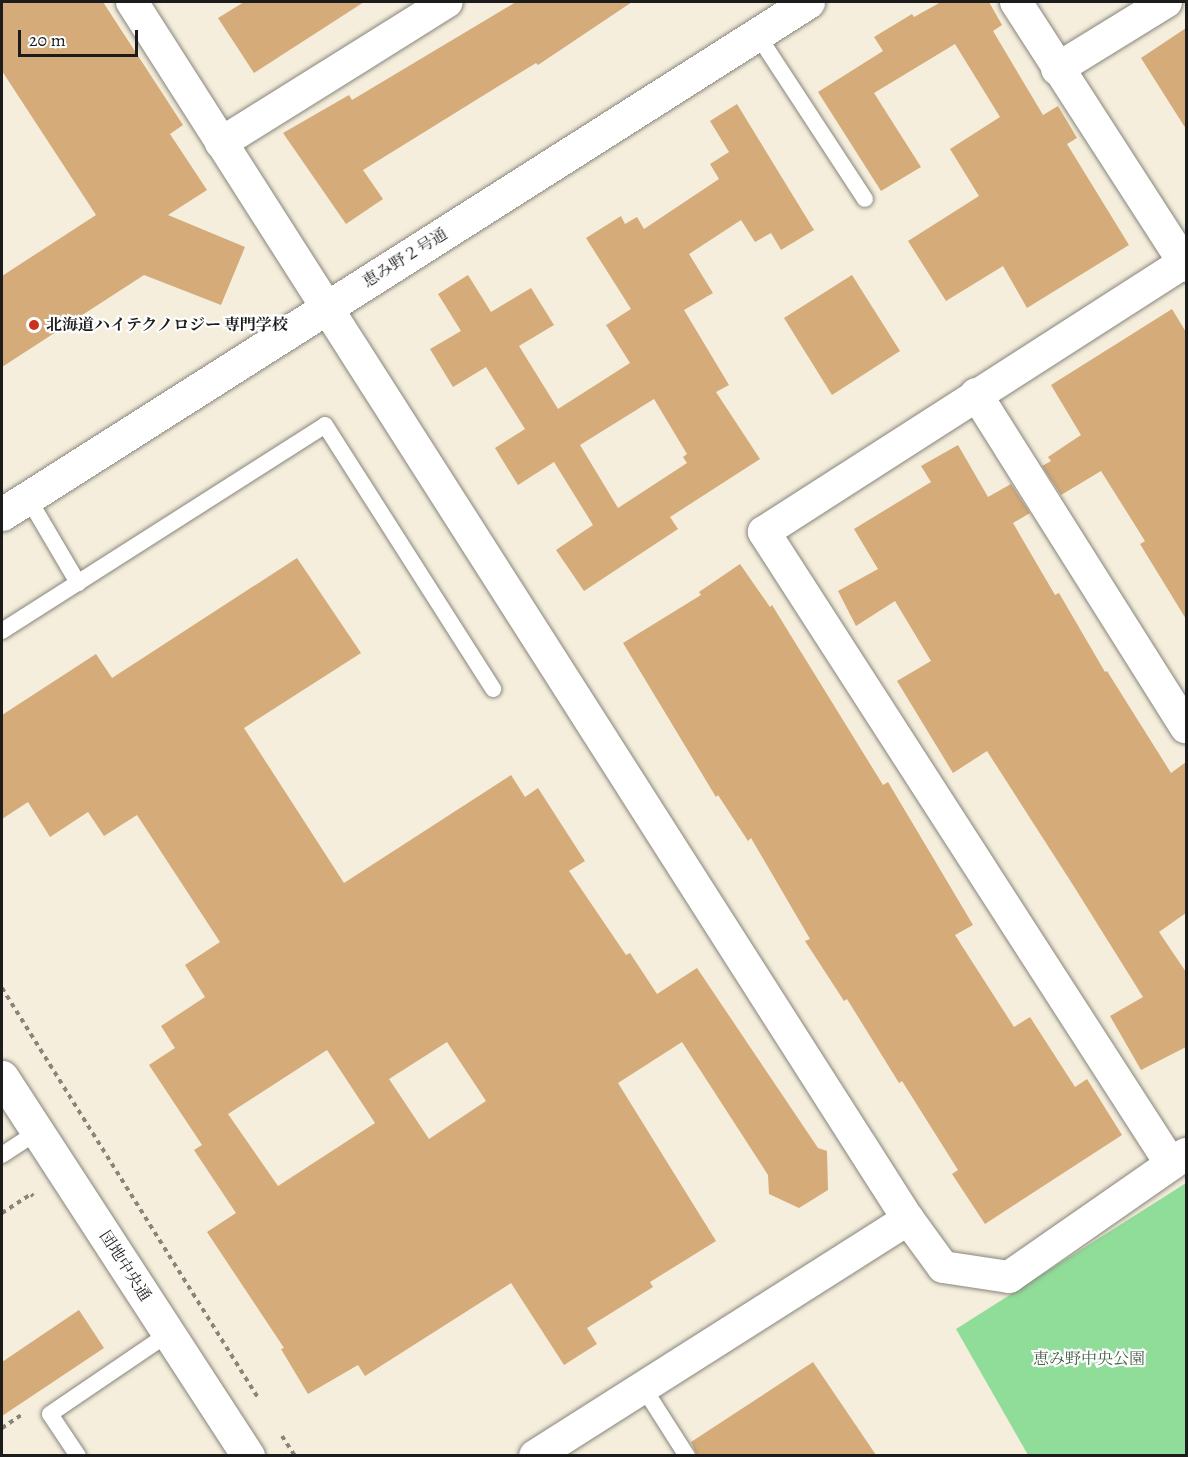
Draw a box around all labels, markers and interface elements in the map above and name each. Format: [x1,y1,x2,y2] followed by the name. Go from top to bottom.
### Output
[21,18,141,56] scale bar
[29,28,66,52] text: 20 m
[359,224,451,292] street label: 恵み野２号通
[46,315,289,335] place label: 北海道ハイテクノロジー 専門学校
[27,318,41,332] marker: 北海道ハイテクノロジー 専門学校
[95,1227,155,1305] street label: 団地中央通
[1033,1349,1145,1369] park label: 恵み野中央公園

